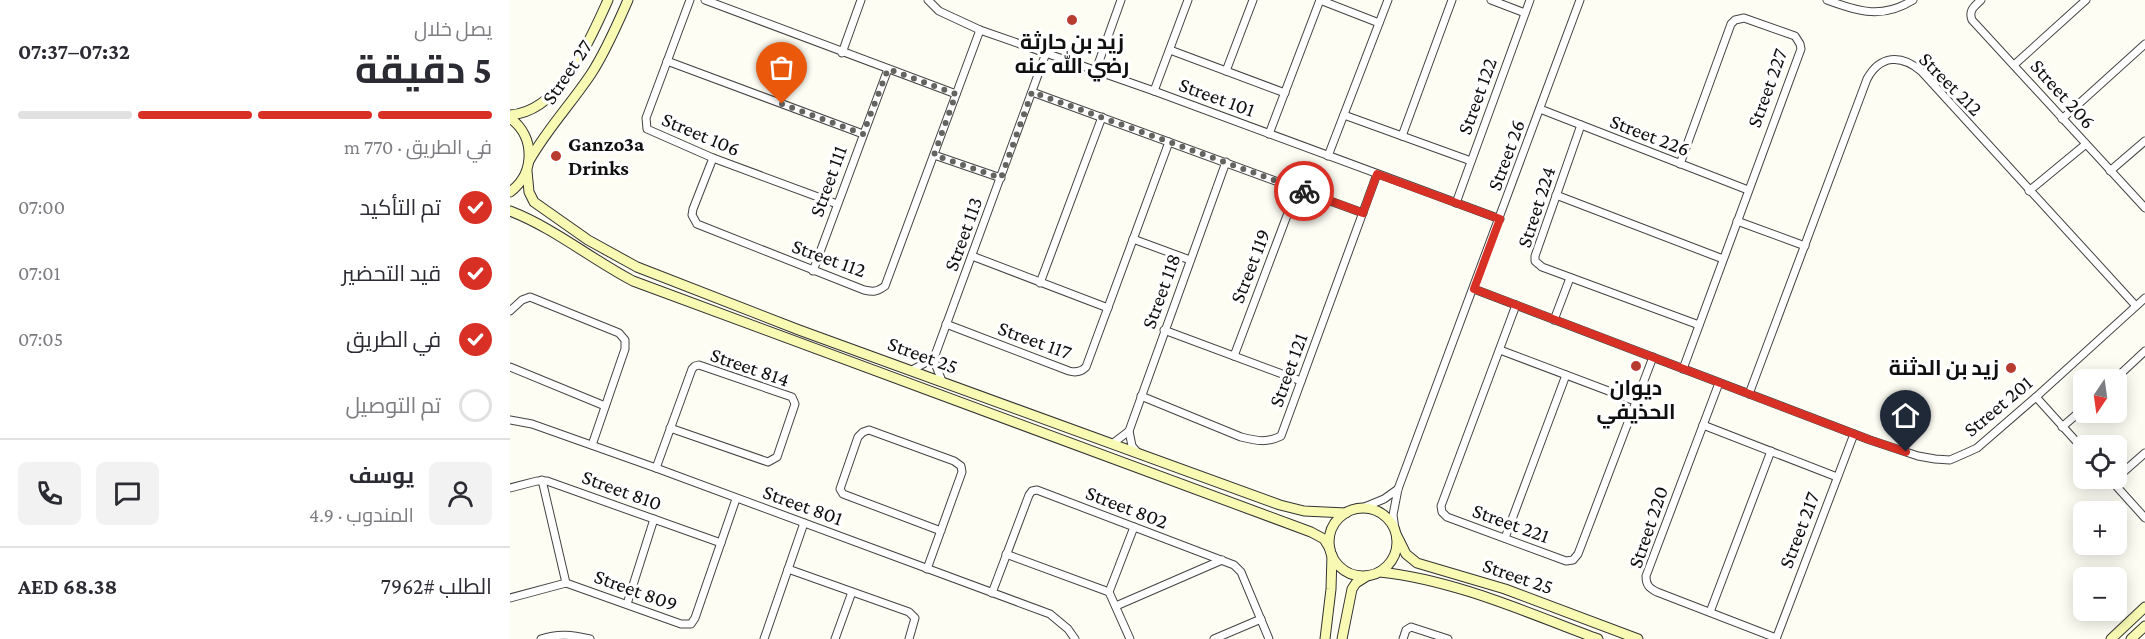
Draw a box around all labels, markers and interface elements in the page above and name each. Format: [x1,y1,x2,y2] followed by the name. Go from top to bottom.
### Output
[1065,13,1079,27] marker: زيد بن حارثة رضي الله عنه
[414,18,492,40] text: يصل خلال
[1015,30,1129,82] place label: زيد بن حارثة رضي الله عنه
[537,35,597,109] street label: Street 27
[18,39,130,64] text: 07:32–07:37
[756,42,807,104] pin
[1742,45,1792,131] street label: Street 227
[1914,47,1988,121] street label: Street 212
[355,48,492,91] text: 5 دقيقة
[765,51,798,84] icon: bag
[1452,54,1502,138] street label: Street 122
[2025,54,2101,134] street label: Street 206
[1176,72,1258,122] street label: Street 101
[658,107,744,161] street label: Street 106
[1607,109,1693,161] street label: Street 226
[1482,116,1530,194] street label: Street 26
[568,132,645,180] place label: Ganzo3a Drinks
[344,136,492,158] text: في الطريق · 770 m
[804,142,852,220] street label: Street 111
[549,149,563,163] marker: Ganzo3a Drinks
[1274,161,1334,221] courier
[1512,163,1560,251] street label: Street 224
[1288,175,1321,208] icon: bike
[459,191,492,224] icon: check
[939,194,987,274] street label: Street 113
[360,195,441,220] text: تم التأكيد
[18,196,65,218] text: 07:00
[1225,225,1275,307] street label: Street 119
[789,234,869,282] street label: Street 112
[1136,250,1186,332] street label: Street 118
[459,257,492,290] icon: check
[342,261,441,286] text: قيد التحضير
[18,262,60,284] text: 07:01
[995,316,1075,365] street label: Street 117
[459,323,492,356] icon: check
[346,327,441,352] text: في الطريق
[18,328,63,350] text: 07:05
[1264,330,1312,410] street label: Street 121
[885,331,961,379] street label: Street 25
[707,342,793,392] street label: Street 814
[1889,356,1999,380] place label: زيد بن الدثنة
[1629,359,1643,373] marker: ديوان الحذيفي
[2004,361,2018,375] marker: زيد بن الدثنة
[2073,369,2127,423] north arrow
[2073,369,2127,621] map controls
[1959,370,2037,442] street label: Street 201
[1596,376,1676,429] place label: ديوان الحذيفي
[1880,390,1931,452] pin
[345,393,441,418] text: تم التوصيل
[1889,399,1922,432] icon: home
[2073,435,2127,489] button: locate
[18,462,81,525] button: phone
[96,462,159,525] button: chat
[429,462,492,525] button: person
[349,463,414,488] text: يوسف
[579,464,665,516] street label: Street 810
[760,479,846,531] street label: Street 801
[1082,480,1172,534] street label: Street 802
[1623,483,1673,571] street label: Street 220
[1773,488,1825,572] street label: Street 217
[1469,498,1553,548] street label: Street 221
[2073,501,2127,555] button: +
[309,504,414,526] text: المندوب · 4.9
[1480,553,1556,599] street label: Street 25
[591,564,681,616] street label: Street 809
[2073,567,2127,621] button: −
[18,574,117,599] text: AED 68.38
[381,574,492,599] text: الطلب #7962

